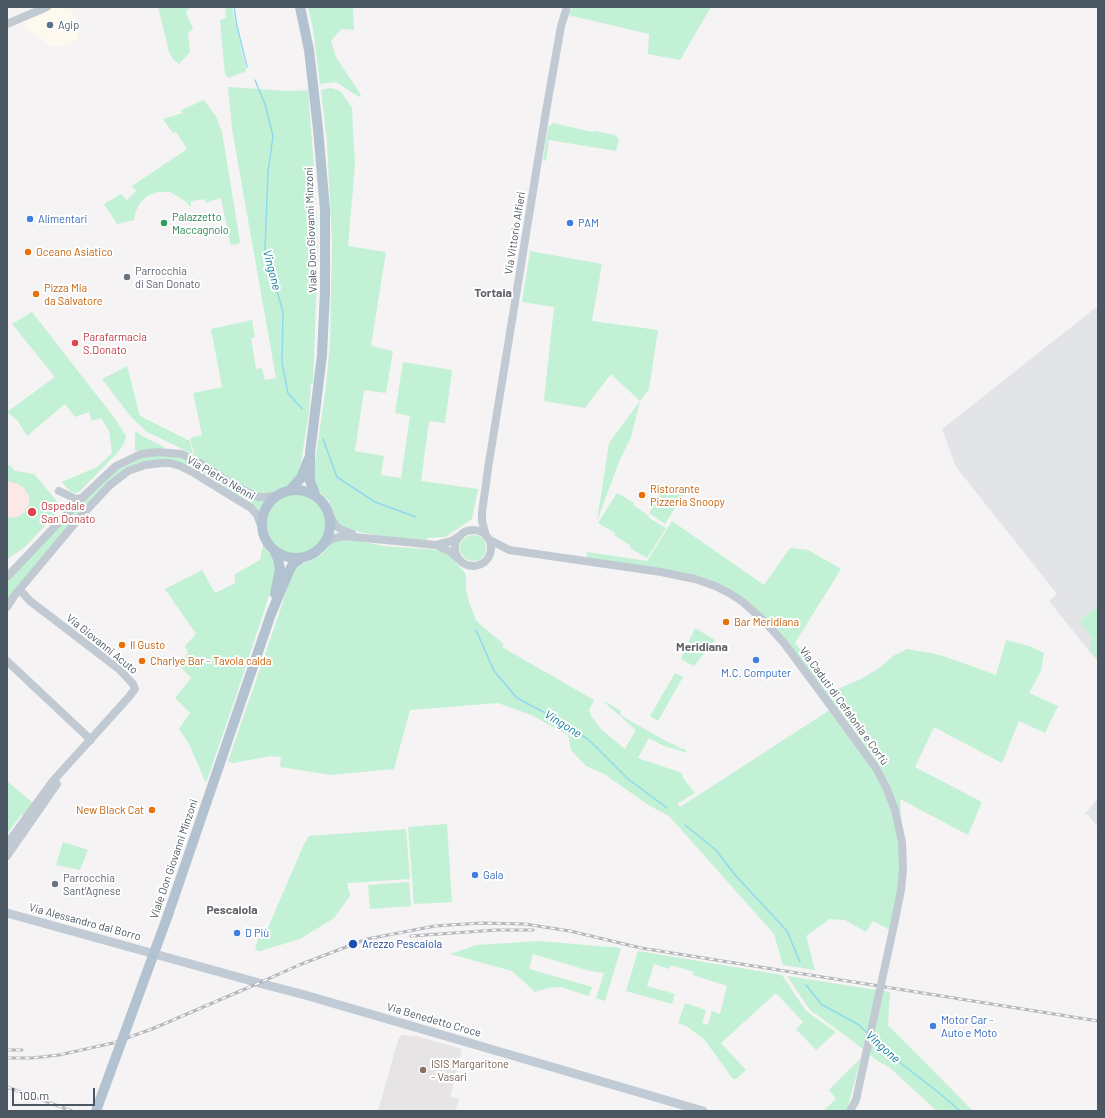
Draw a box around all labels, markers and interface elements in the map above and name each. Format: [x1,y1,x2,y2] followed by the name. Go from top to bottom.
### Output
[58,18,79,32] place label: Agip
[45,20,55,30] marker: Agip
[302,167,320,293] street label: Viale Don Giovanni Minzoni
[502,191,528,275] street label: Via Vittorio Alfieri
[172,210,229,236] place label: Palazzetto Maccagnolo
[38,212,87,226] place label: Alimentari
[25,214,35,224] marker: Alimentari
[578,216,599,230] place label: PAM
[159,218,169,228] marker: Palazzetto Maccagnolo
[565,218,575,228] marker: PAM
[36,245,113,259] place label: Oceano Asiatico
[23,247,33,257] marker: Oceano Asiatico
[260,248,284,292] water label: Vingone
[135,264,200,290] place label: Parrocchia di San Donato
[122,272,132,282] marker: Parrocchia di San Donato
[44,281,103,307] place label: Pizza Mia da Salvatore
[474,286,512,300] district label: Tortaia
[31,289,41,299] marker: Pizza Mia da Salvatore
[83,330,147,356] place label: Parafarmacia S.Donato
[70,338,80,348] marker: Parafarmacia S.Donato
[185,453,257,503] street label: Via Pietro Nenni
[650,482,725,508] place label: Ristorante Pizzeria Snoopy
[637,490,647,500] marker: Ristorante Pizzeria Snoopy
[41,499,95,525] place label: Ospedale San Donato
[26,506,38,518] marker: Ospedale San Donato
[64,611,140,677] street label: Via Giovanni Acuto
[734,615,799,629] place label: Bar Meridiana
[721,617,731,627] marker: Bar Meridiana
[130,638,165,652] place label: Il Gusto
[117,640,127,650] marker: Il Gusto
[676,640,728,654] district label: Meridiana
[797,644,891,768] street label: Via Caduti di Cefalonia e Corfù
[150,654,271,668] place label: Charlye Bar - Tavola calda
[751,655,761,665] marker: M.C. Computer
[137,656,147,666] marker: Charlye Bar - Tavola calda
[721,666,791,680] place label: M.C. Computer
[542,707,584,741] water label: Vingone
[147,797,201,921] street label: Viale Don Giovanni Minzoni
[76,803,144,817] place label: New Black Cat
[147,805,157,815] marker: New Black Cat
[483,868,503,882] place label: Gala
[470,870,480,880] marker: Gala
[63,871,121,897] place label: Parrocchia Sant'Agnese
[50,879,60,889] marker: Parrocchia Sant'Agnese
[28,901,142,943] street label: Via Alessandro dal Borro
[206,903,258,917] district label: Pescaiola
[245,926,269,940] place label: D Più
[232,928,242,938] marker: D Più
[362,937,442,951] place label: Arezzo Pescaiola
[347,938,359,950] marker: Arezzo Pescaiola
[385,1000,483,1040] street label: Via Benedetto Croce
[941,1013,997,1039] place label: Motor Car - Auto e Moto
[928,1021,938,1031] marker: Motor Car - Auto e Moto
[863,1028,903,1066] water label: Vingone
[431,1057,509,1083] place label: ISIS Margaritone - Vasari
[418,1065,428,1075] marker: ISIS Margaritone - Vasari
[14,1080,97,1106] scale bar
[19,1088,49,1102] text: 100 m

